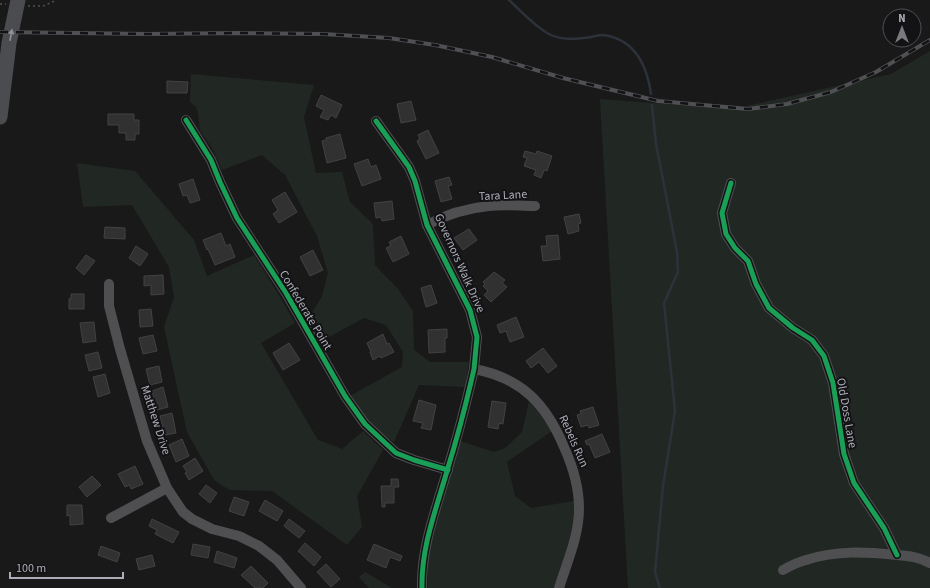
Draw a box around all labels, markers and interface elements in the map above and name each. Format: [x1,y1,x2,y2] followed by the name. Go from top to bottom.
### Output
[882,8,922,48] north arrow
[898,11,906,26] text: N
[8,29,14,41] one-way arrow
[478,186,528,205] street label: Tara Lane
[430,211,489,316] street label: Governors Walk Drive
[275,267,336,353] street label: Confederate Point
[832,377,861,449] street label: Old Doss Lane
[136,383,175,457] street label: Matthew Drive
[554,412,593,470] street label: Rebels Run
[10,554,123,580] scale bar
[16,560,46,577] text: 100 m

